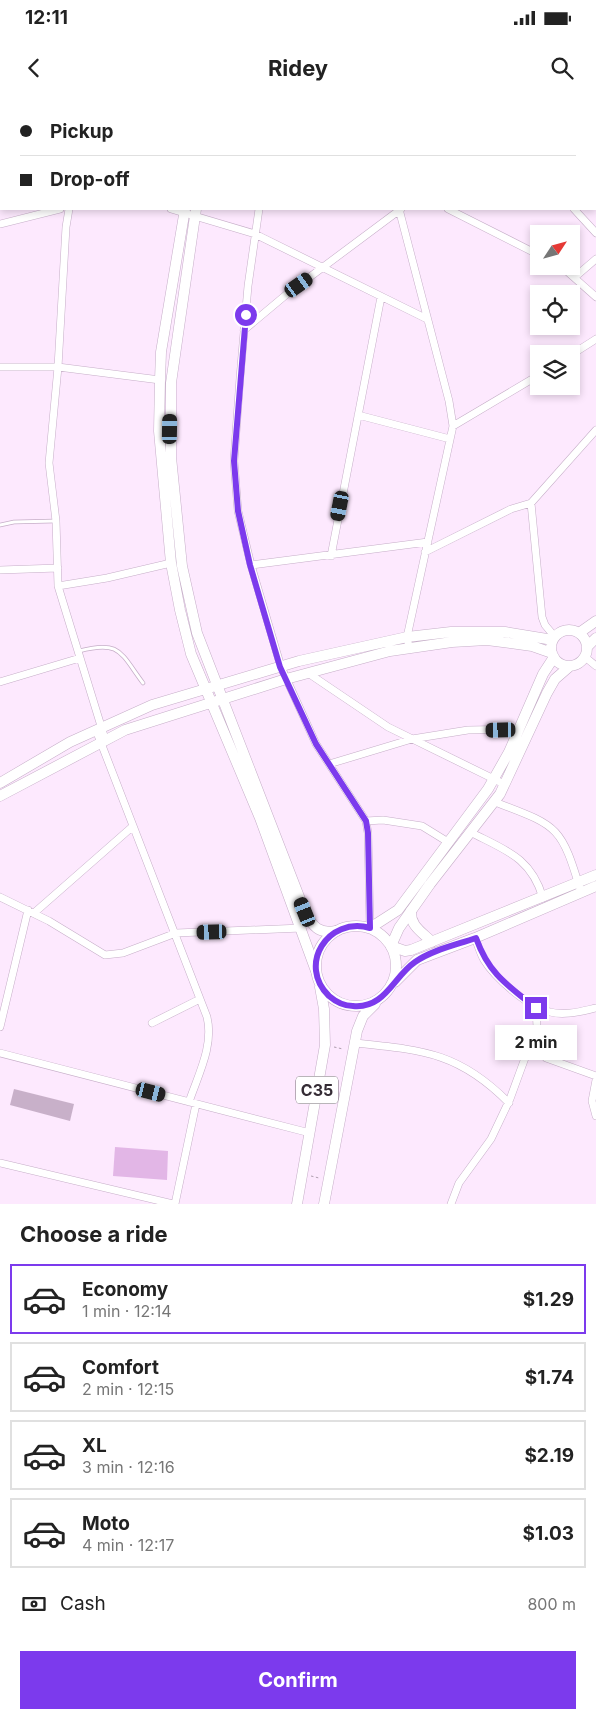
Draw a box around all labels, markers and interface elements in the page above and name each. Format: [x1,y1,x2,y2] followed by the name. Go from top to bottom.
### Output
[25,6,68,29] text: 12:11
[20,54,48,82] icon: back
[548,54,576,82] icon: search
[268,55,328,81] text: Ridey
[50,120,113,143] text: Pickup
[50,168,130,191] text: Drop-off
[530,225,580,275] north arrow
[530,225,580,395] map controls
[282,270,315,300] car
[530,285,580,335] button: locate
[235,304,257,326] route start
[530,345,580,395] button: layers
[162,414,177,444] car
[329,490,350,522] car
[485,722,516,738] car
[292,895,317,929] car
[196,924,227,940] car
[525,997,547,1019] route end
[495,1026,577,1060] callout: 2 min
[515,1032,557,1052] text: 2 min
[296,1076,338,1104] road number: C35
[134,1081,167,1103] car
[20,1221,168,1247] text: Choose a ride
[22,1277,67,1322] icon: car
[82,1278,168,1301] text: Economy
[523,1288,574,1311] text: $1.29
[82,1301,172,1321] text: 1 min · 12:14
[22,1355,67,1400] icon: car
[82,1356,159,1379] text: Comfort
[525,1366,574,1389] text: $1.74
[82,1379,174,1399] text: 2 min · 12:15
[22,1433,67,1478] icon: car
[82,1434,107,1457] text: XL
[524,1444,574,1467] text: $2.19
[82,1457,175,1477] text: 3 min · 12:16
[22,1511,67,1556] icon: car
[82,1512,130,1535] text: Moto
[523,1522,574,1545] text: $1.03
[82,1535,174,1555] text: 4 min · 12:17
[20,1590,48,1618] icon: cash
[60,1592,106,1615] text: Cash
[527,1594,576,1614] text: 800 m
[20,1651,576,1709] button: Confirm

